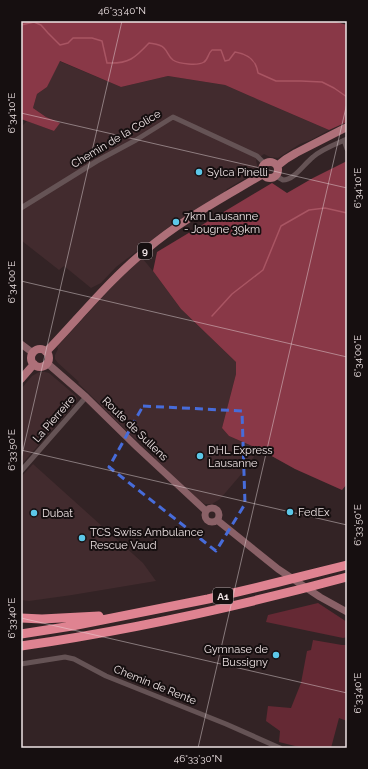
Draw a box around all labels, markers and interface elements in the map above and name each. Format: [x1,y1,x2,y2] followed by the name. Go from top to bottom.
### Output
[98,5,146,16] text: 46°33'40"N
[6,93,17,133] text: 6°34'10"E
[69,107,164,171] street label: Chemin de la Colice
[207,166,268,179] place label: Sylca Pinelli
[194,167,204,177] marker: Sylca Pinelli
[352,168,363,208] text: 6°34'10"E
[184,210,260,236] place label: 7km Lausanne - Jougne 39km
[171,217,181,227] marker: 7km Lausanne - Jougne 39km
[138,243,152,259] road number: 9
[6,261,17,303] text: 6°34'00"E
[352,335,363,377] text: 6°34'00"E
[30,393,78,445] street label: La Pierreire
[99,394,171,464] street label: Route de Sullens
[6,429,17,471] text: 6°33'50"E
[208,444,273,470] place label: DHL Express Lausanne
[195,451,205,461] marker: DHL Express Lausanne
[352,504,363,546] text: 6°33'50"E
[298,506,330,519] place label: FedEx
[42,507,73,520] place label: Dubat
[285,507,295,517] marker: FedEx
[29,508,39,518] marker: Dubat
[90,526,204,552] place label: TCS Swiss Ambulance Rescue Vaud
[77,533,87,543] marker: TCS Swiss Ambulance Rescue Vaud
[213,588,233,604] road number: A1
[6,598,17,638] text: 6°33'40"E
[204,643,269,669] place label: Gymnase de Bussigny
[271,650,281,660] marker: Gymnase de Bussigny
[112,662,199,708] street label: Chemin de Rente
[352,673,363,713] text: 6°33'40"E
[174,753,222,764] text: 46°33'30"N

